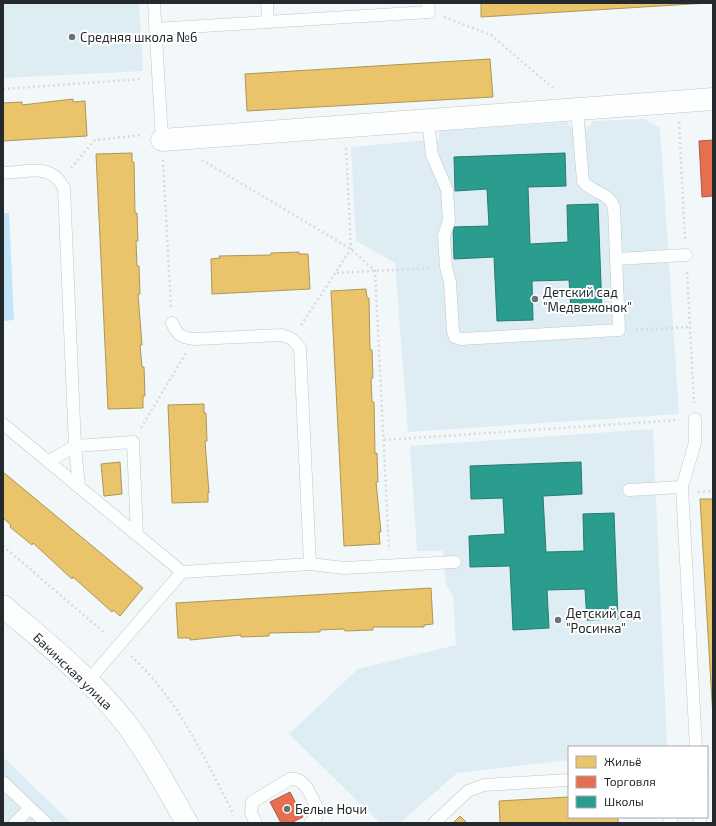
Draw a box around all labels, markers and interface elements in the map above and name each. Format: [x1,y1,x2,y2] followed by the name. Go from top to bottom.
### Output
[80,29,198,45] place label: Средняя школа №6
[67,32,77,42] marker: Средняя школа №6
[543,284,632,315] place label: Детский сад "Медвежонок"
[530,294,540,304] marker: Детский сад "Медвежонок"
[566,605,641,636] place label: Детский сад "Росинка"
[553,615,563,625] marker: Детский сад "Росинка"
[30,629,116,713] street label: Бакинская улица
[568,746,708,818] legend
[604,754,641,768] text: Жильё
[604,774,656,788] text: Торговля
[604,794,644,808] text: Школы
[295,801,367,817] place label: Белые Ночи
[282,804,292,814] marker: Белые Ночи

